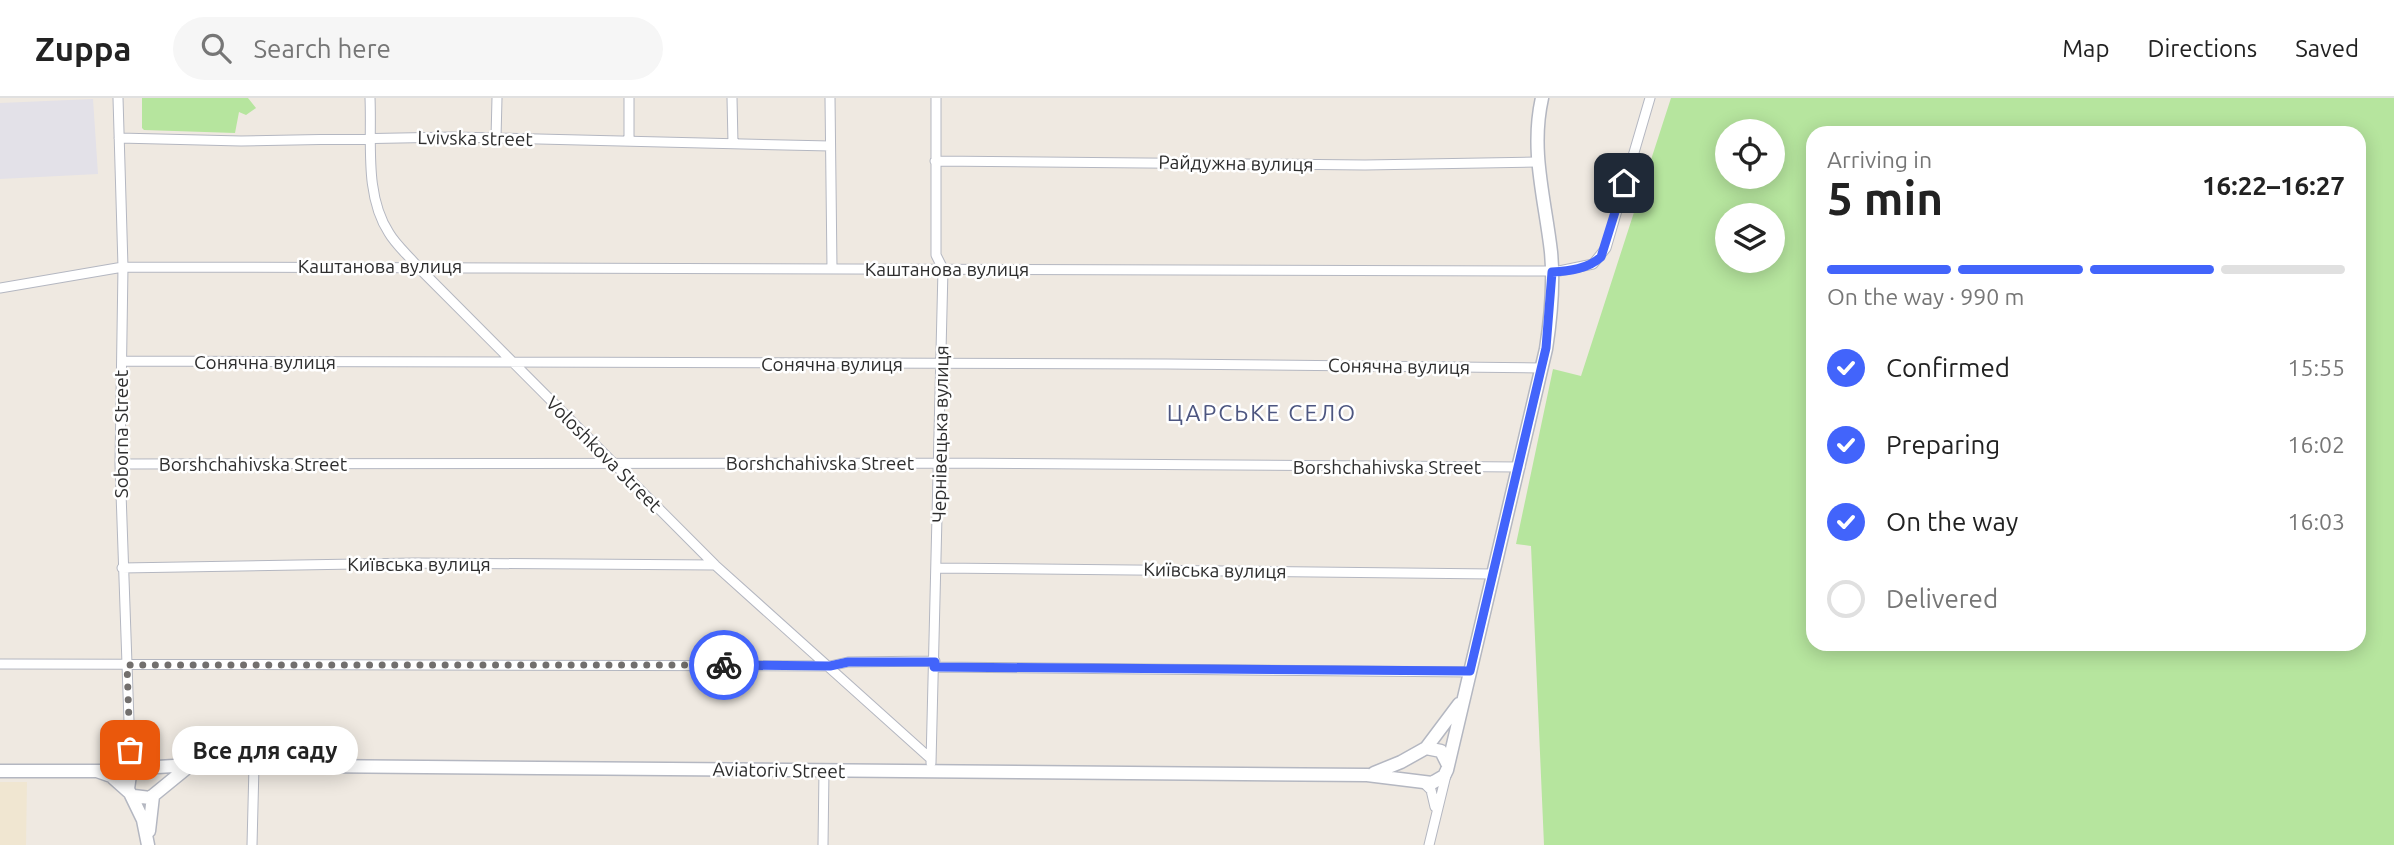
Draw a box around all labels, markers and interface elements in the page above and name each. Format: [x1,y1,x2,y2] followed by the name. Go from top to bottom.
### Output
[173,17,663,80] search box
[197,29,235,67] icon: search
[35,30,131,67] text: Zuppa
[253,34,391,63] text: Search here
[2062,35,2109,62] text: Map
[2147,35,2257,62] text: Directions
[2295,35,2359,62] text: Saved
[1715,119,1785,273] map controls
[1715,119,1785,189] button: locate
[417,126,533,150] street label: Lvivska street
[1827,147,1932,172] text: Arriving in
[1158,151,1314,175] street label: Райдужна вулиця
[1594,153,1654,213] pin
[1605,164,1643,202] icon: home
[2202,171,2345,200] text: 16:22–16:27
[1827,172,1943,224] text: 5 min
[1715,203,1785,273] button: layers
[298,255,462,277] street label: Каштанова вулиця
[865,258,1029,280] street label: Каштанова вулиця
[1827,284,2024,309] text: On the way · 990 m
[927,345,953,523] street label: Чернівецька вулиця
[1827,349,1865,387] icon: check
[194,351,336,373] street label: Сонячна вулиця
[761,353,903,375] street label: Сонячна вулиця
[1886,353,2010,382] text: Confirmed
[1328,354,1470,378] street label: Сонячна вулиця
[2287,355,2345,380] text: 15:55
[110,369,132,498] street label: Soborna Street
[542,392,667,517] street label: Voloshkova Street
[1167,400,1357,425] district label: ЦАРСЬКЕ СЕЛО
[1827,426,1865,464] icon: check
[1886,430,2000,459] text: Preparing
[2287,432,2345,457] text: 16:02
[726,452,915,474] street label: Borshchahivska Street
[159,453,348,475] street label: Borshchahivska Street
[1293,456,1482,478] street label: Borshchahivska Street
[1827,503,1865,541] icon: check
[1886,507,2018,536] text: On the way
[2287,509,2345,534] text: 16:03
[347,553,491,575] street label: Київська вулиця
[1143,558,1287,582] street label: Київська вулиця
[1886,584,1998,613] text: Delivered
[689,630,759,700] courier
[705,646,743,684] icon: bike
[100,720,160,780] pin
[172,726,358,774] callout: Все для саду
[111,731,149,769] icon: bag
[192,738,338,763] text: Все для саду
[712,758,846,782] street label: Aviatoriv Street

